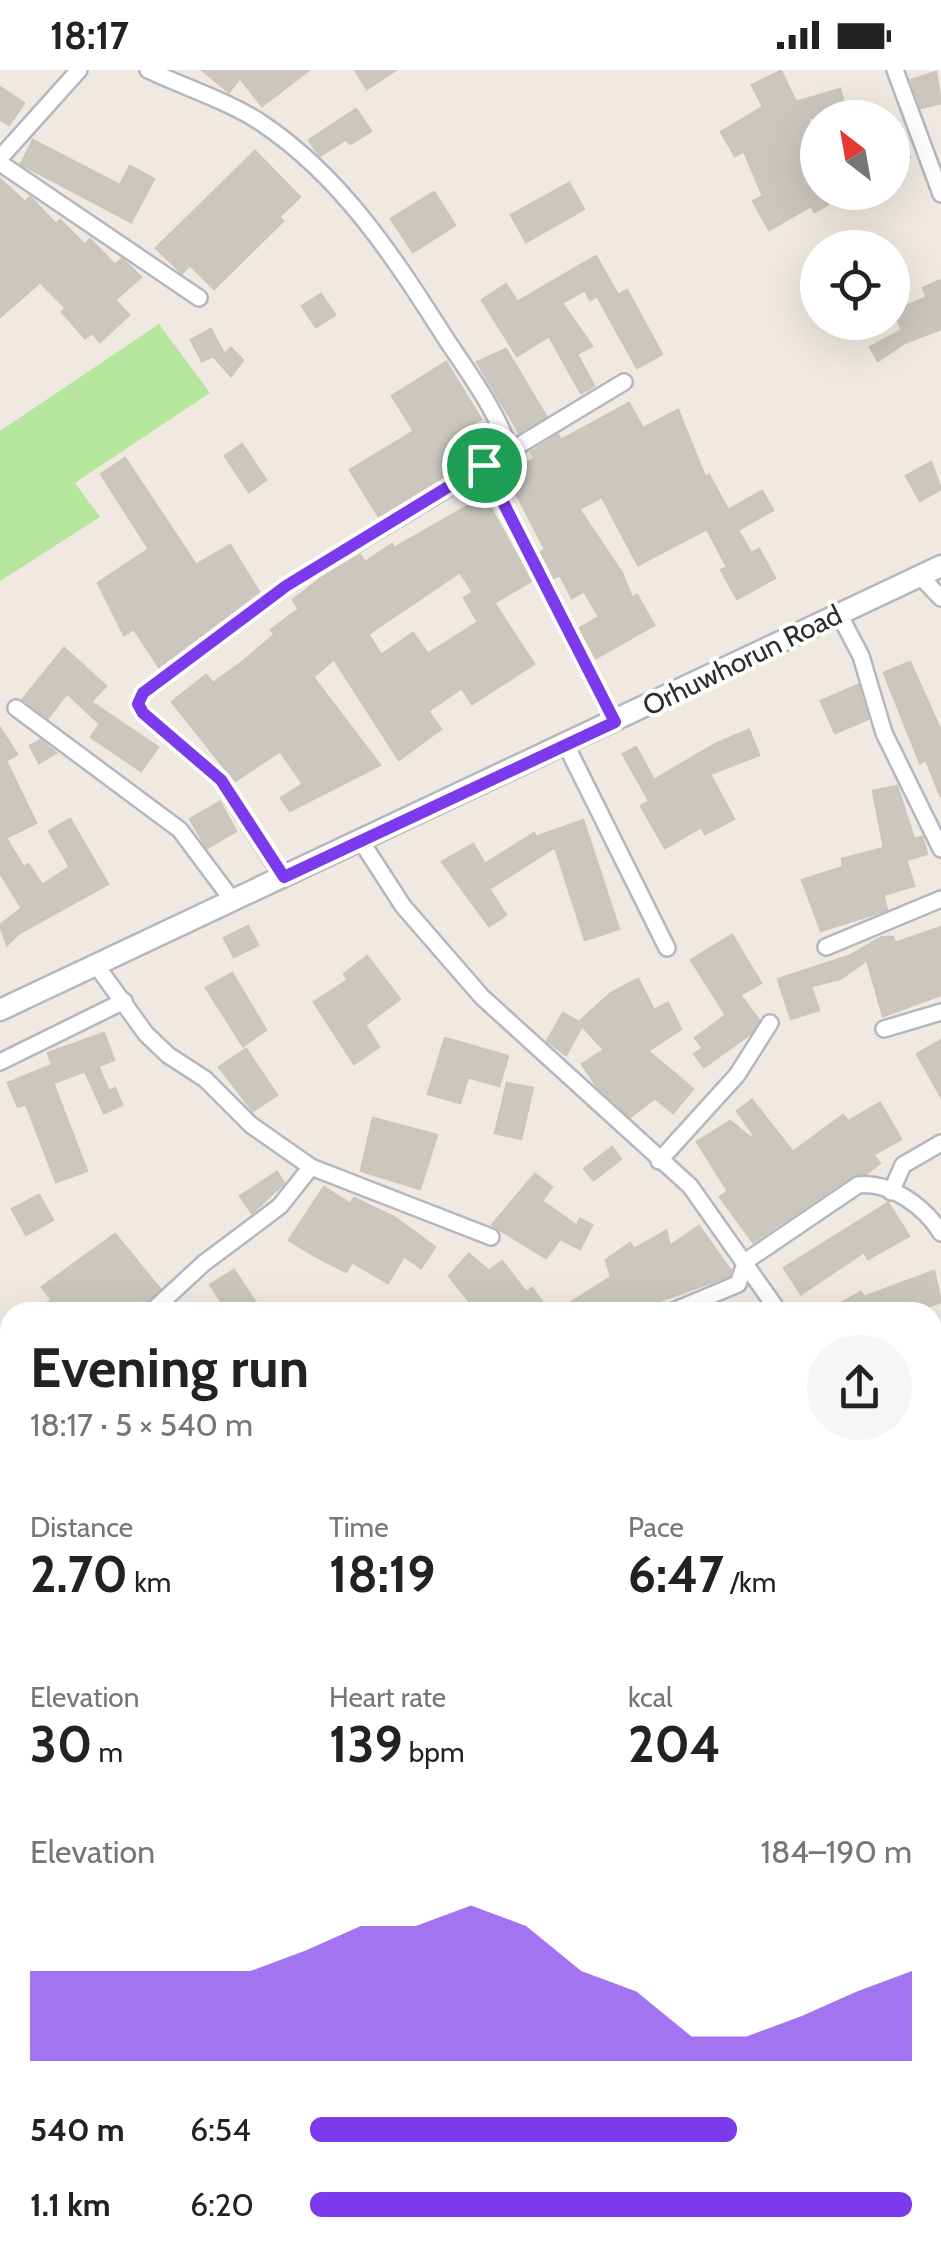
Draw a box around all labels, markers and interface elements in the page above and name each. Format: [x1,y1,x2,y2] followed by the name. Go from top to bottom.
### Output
[50,12,129,59] text: 18:17
[800,100,910,210] north arrow
[800,100,910,340] map controls
[800,230,910,340] button: locate
[442,423,527,508] pin
[457,438,512,493] icon: arrive
[637,597,847,723] street label: Orhuwhorun Road
[30,1334,309,1401] text: Evening run
[807,1335,912,1440] button: share
[30,1405,253,1444] text: 18:17 · 5 × 540 m
[30,1510,133,1544] text: Distance
[329,1510,389,1544] text: Time
[628,1510,684,1544] text: Pace
[30,1544,128,1605] text: 2.70
[329,1544,435,1605] text: 18:19
[628,1544,724,1605] text: 6:47
[128,1565,171,1599] text: km
[724,1565,776,1599] text: /km
[30,1680,139,1714] text: Elevation
[329,1680,446,1714] text: Heart rate
[628,1680,673,1714] text: kcal
[30,1714,92,1775] text: 30
[329,1714,403,1775] text: 139
[628,1714,721,1775] text: 204
[92,1735,123,1769] text: m
[403,1735,465,1769] text: bpm
[30,1832,155,1871] text: Elevation
[761,1832,912,1871] text: 184–190 m
[30,2110,125,2149] text: 540 m
[190,2110,251,2149] text: 6:54
[30,2185,111,2224] text: 1.1 km
[190,2185,254,2224] text: 6:20

